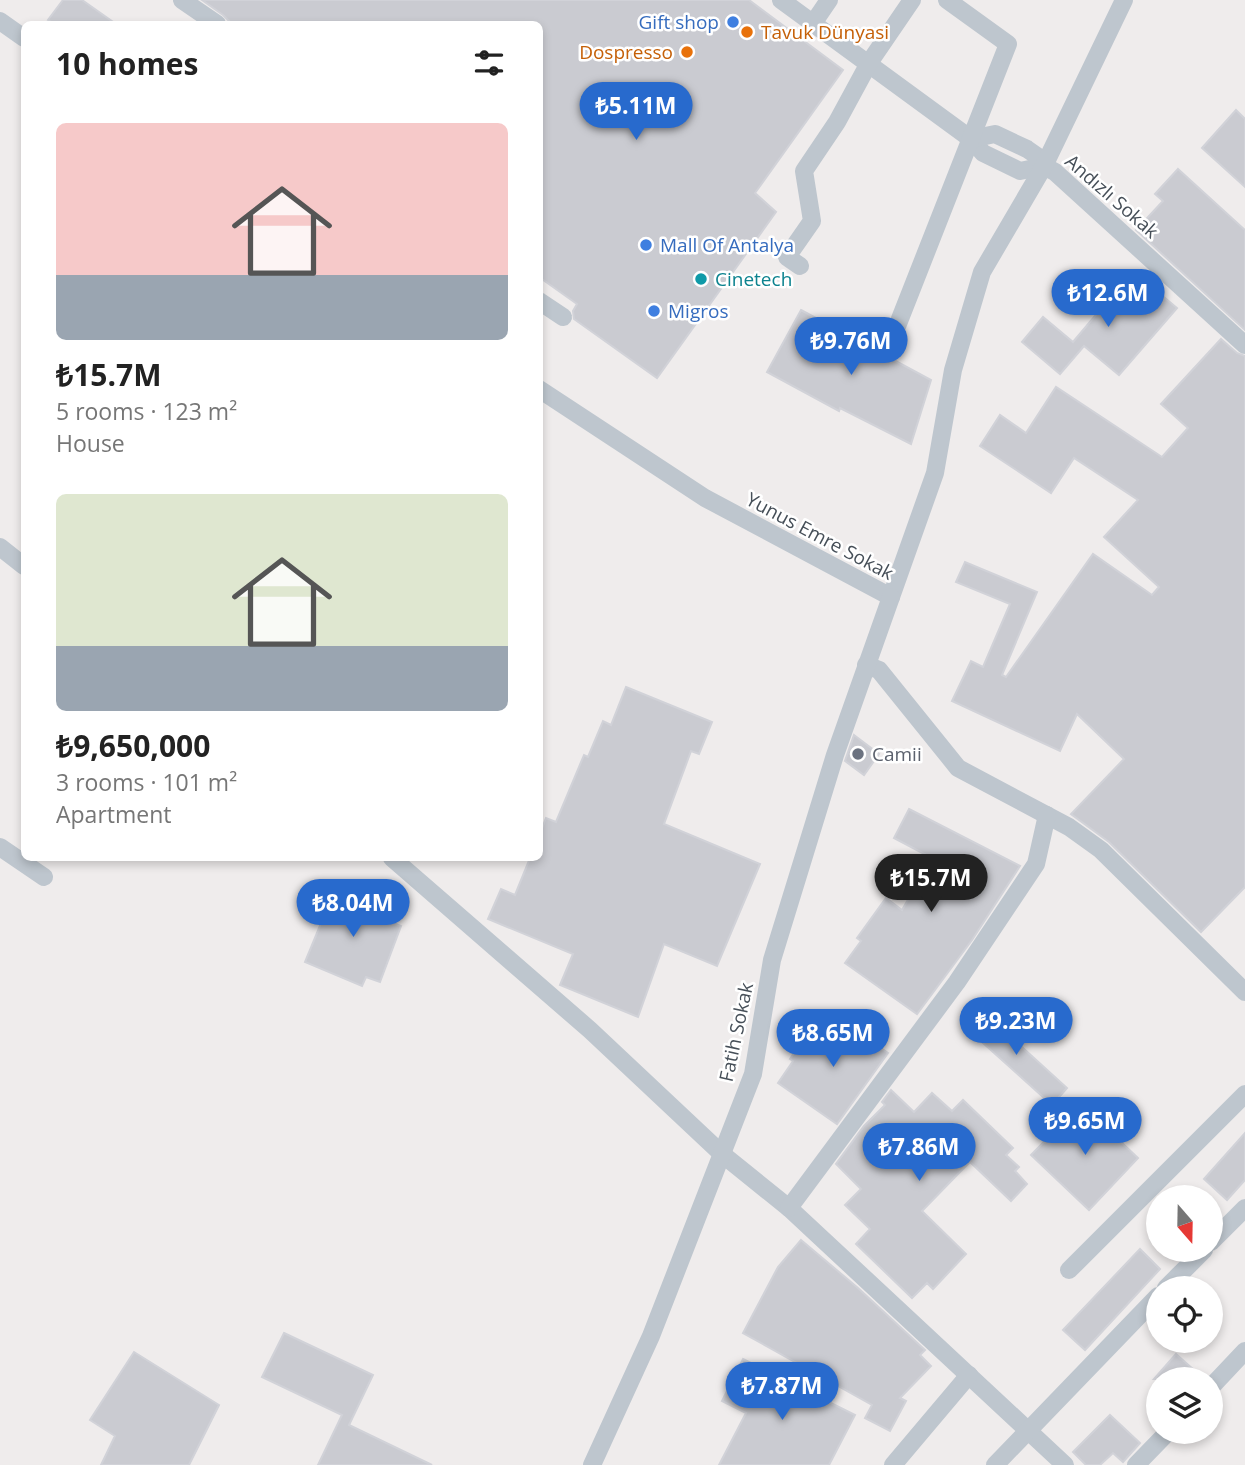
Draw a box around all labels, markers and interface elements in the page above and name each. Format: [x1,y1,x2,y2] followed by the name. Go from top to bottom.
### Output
[639,9,719,35] place label: Gift shop
[725,14,741,30] marker: Gift shop
[761,19,889,45] place label: Tavuk Dünyasi
[739,24,755,40] marker: Tavuk Dünyasi
[579,39,673,65] place label: Dospresso
[56,43,199,84] text: 10 homes
[470,44,508,82] icon: filters
[679,44,695,60] marker: Dospresso
[579,82,693,142] pin: ₺5.11M
[596,89,676,121] text: ₺5.11M
[1060,148,1164,244] street label: Andızlı Sokak
[219,168,345,294] icon: home
[660,232,794,258] place label: Mall Of Antalya
[638,237,654,253] marker: Mall Of Antalya
[715,266,792,292] place label: Cinetech
[1051,270,1165,329] pin: ₺12.6M
[693,271,709,287] marker: Cinetech
[1068,276,1148,308] text: ₺12.6M
[668,298,728,324] place label: Migros
[646,303,662,319] marker: Migros
[794,318,908,377] pin: ₺9.76M
[811,324,891,356] text: ₺9.76M
[56,354,161,395] text: ₺15.7M
[56,395,237,427] text: 5 rooms · 123 m²
[56,427,125,459] text: House
[742,486,898,586] street label: Yunus Emre Sokak
[219,539,345,665] icon: home
[56,725,210,766] text: ₺9,650,000
[872,741,922,767] place label: Camii
[850,746,866,762] marker: Camii
[56,766,237,798] text: 3 rooms · 101 m²
[56,798,172,830] text: Apartment
[874,855,988,914] pin: ₺15.7M
[891,861,971,893] text: ₺15.7M
[296,880,410,939] pin: ₺8.04M
[313,886,393,918] text: ₺8.04M
[713,980,759,1084] street label: Fatih Sokak
[959,998,1073,1057] pin: ₺9.23M
[976,1004,1056,1036] text: ₺9.23M
[776,1010,890,1069] pin: ₺8.65M
[793,1016,873,1048] text: ₺8.65M
[1028,1098,1142,1157] pin: ₺9.65M
[1045,1104,1125,1136] text: ₺9.65M
[862,1124,976,1183] pin: ₺7.86M
[879,1130,959,1162] text: ₺7.86M
[1146,1185,1223,1262] north arrow
[1146,1185,1223,1444] map controls
[1146,1276,1223,1353] button: locate
[725,1362,839,1422] pin: ₺7.87M
[1146,1367,1223,1444] button: layers
[742,1369,822,1401] text: ₺7.87M

